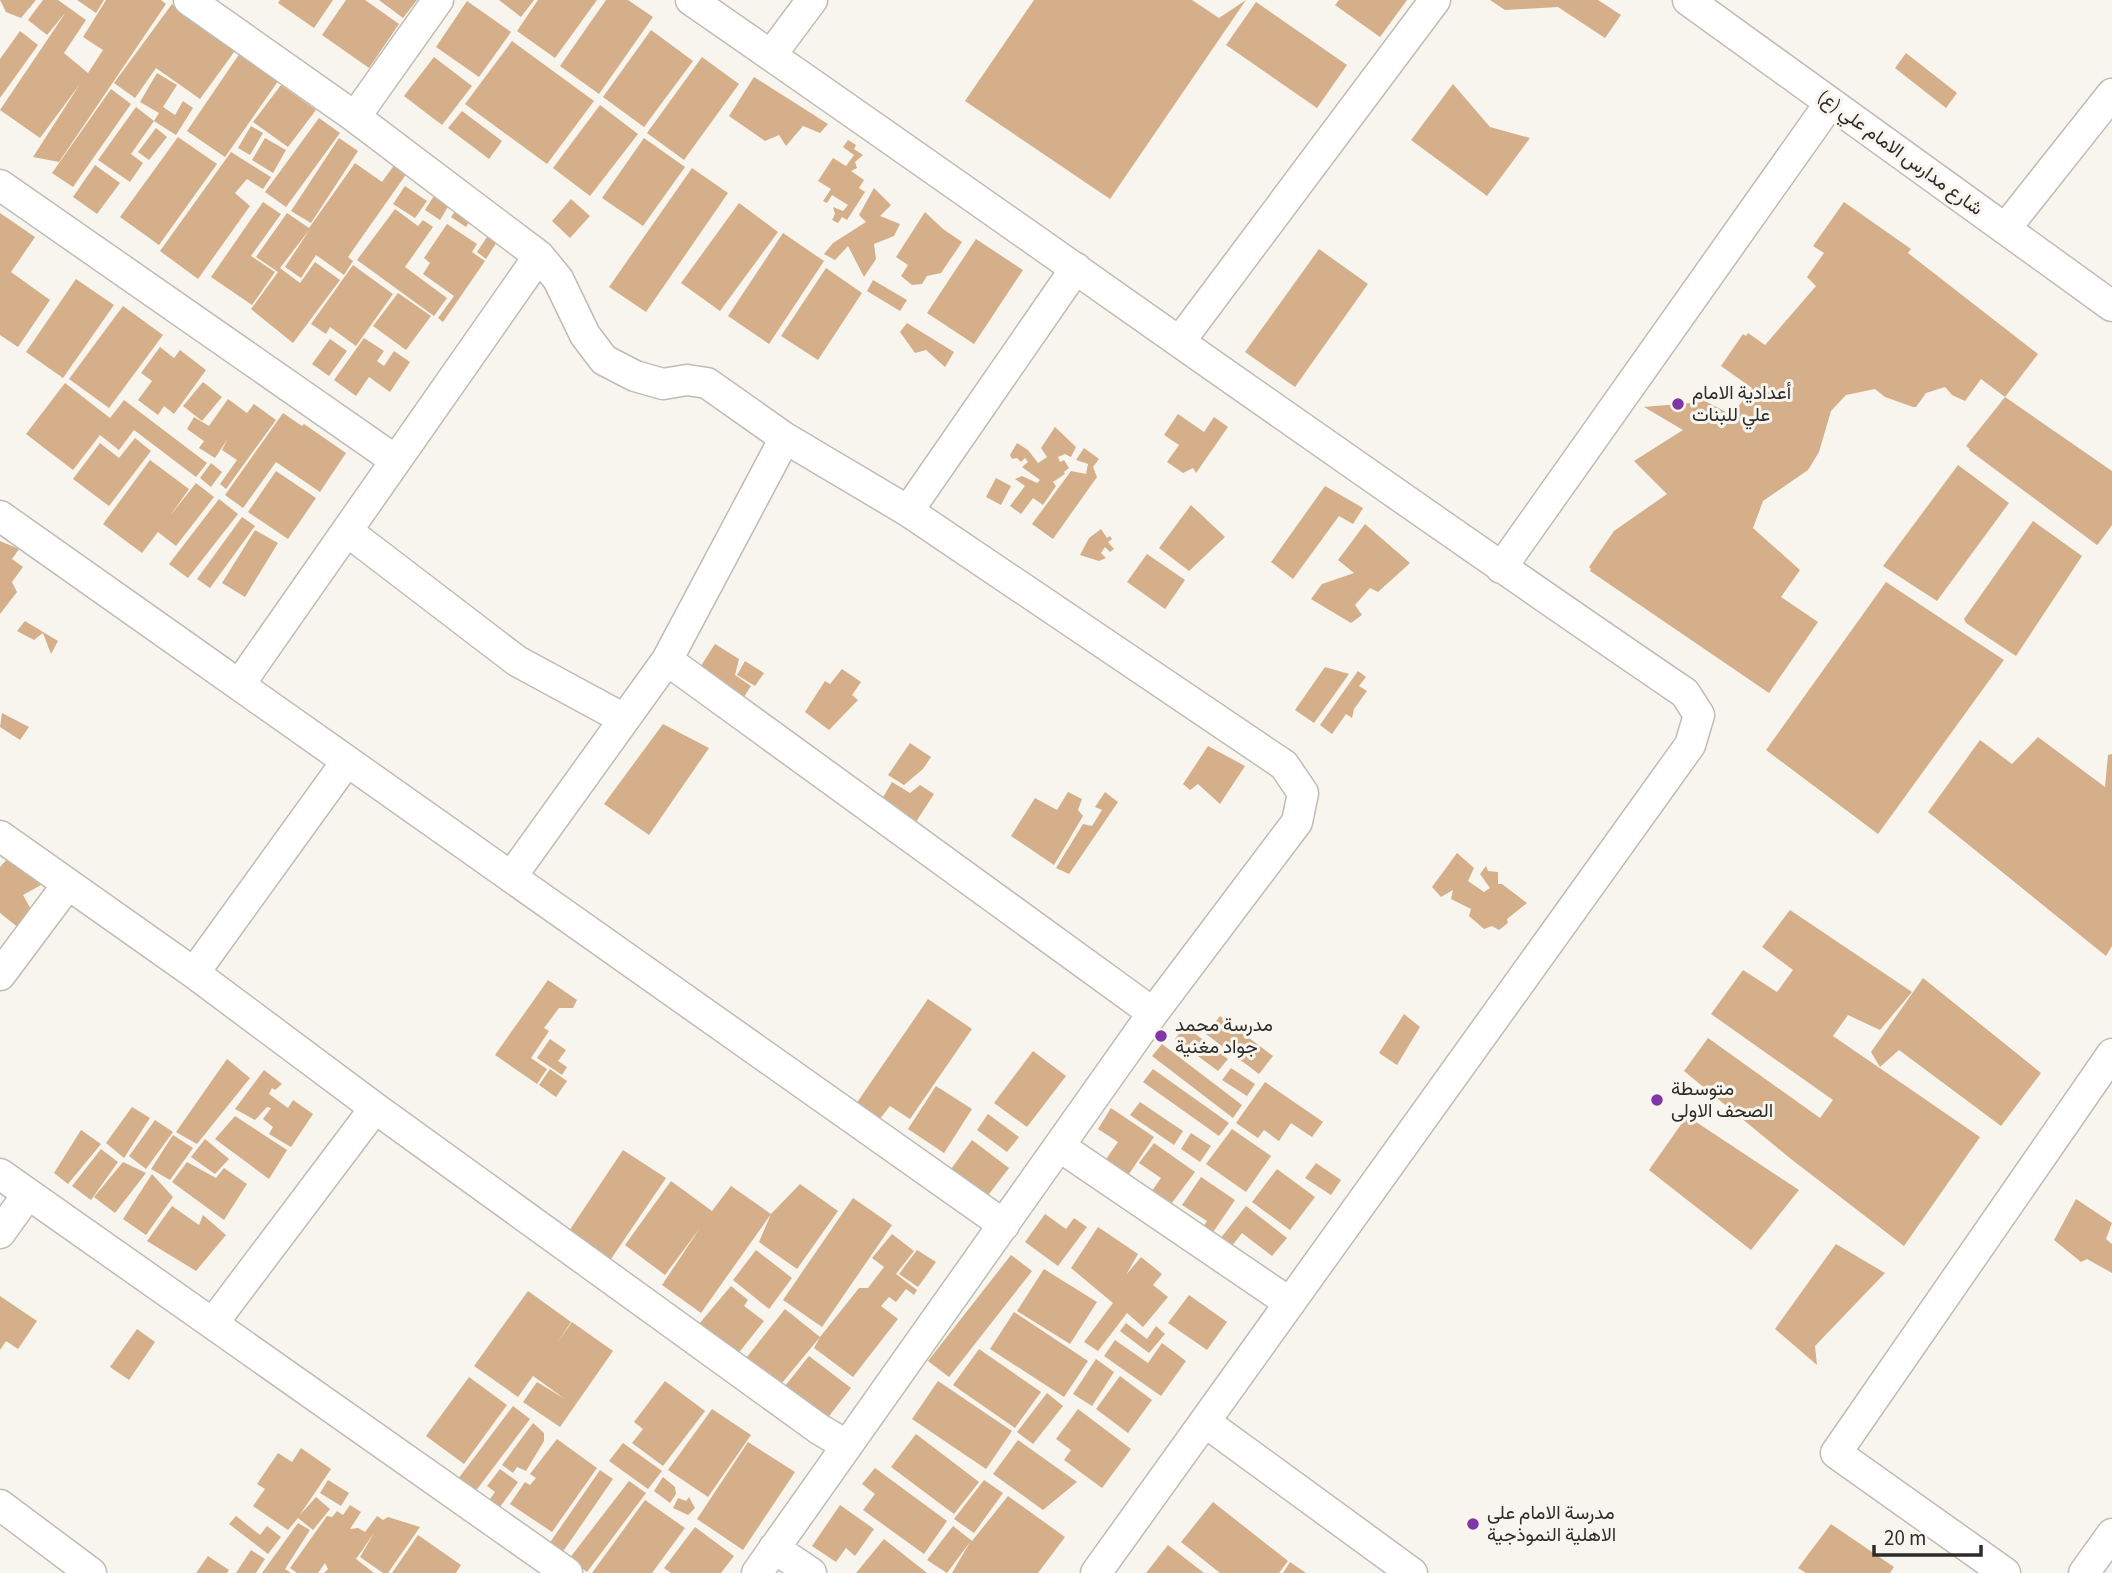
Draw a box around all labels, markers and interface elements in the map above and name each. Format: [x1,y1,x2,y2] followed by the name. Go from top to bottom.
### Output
[1811,84,1988,223] street label: شارع مدارس الامام علي (ع)
[1692,380,1791,430] place label: أعدادية الامام علي للبنات
[1670,396,1686,412] marker: أعدادية الامام علي للبنات
[1175,1012,1273,1061] place label: مدرسة محمد جواد مغنية
[1153,1028,1169,1044] marker: مدرسة محمد جواد مغنية
[1671,1076,1773,1125] place label: متوسطة الصحف الاولى
[1649,1092,1665,1108] marker: متوسطة الصحف الاولى
[1487,1500,1616,1549] place label: مدرسة الامام علي الاهلية النموذجية
[1874,1514,1981,1558] scale bar
[1465,1516,1481,1532] marker: مدرسة الامام علي الاهلية النموذجية
[1884,1523,1926,1553] text: 20 m

